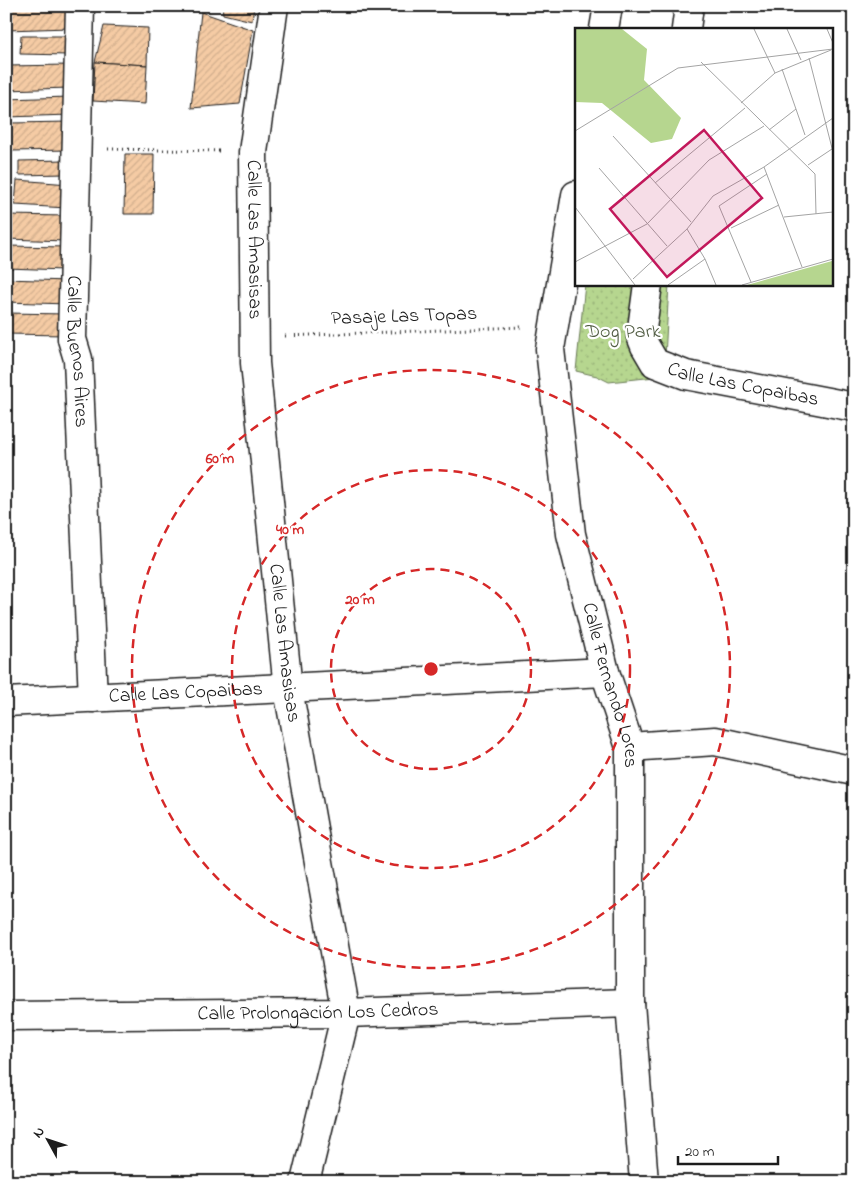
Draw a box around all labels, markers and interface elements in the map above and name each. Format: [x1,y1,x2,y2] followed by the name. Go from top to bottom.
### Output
[575,28,832,285] inset map
[239,160,269,319] street label: Calle Las Amasisas
[57,275,96,428] street label: Calle Buenos Aires
[330,300,478,334] street label: Pasaje Las Topas
[584,318,661,348] park label: Dog Park
[663,355,821,414] street label: Calle Las Copaibas
[205,448,235,470] text: 60 m
[275,519,304,541] text: 40 m
[261,562,308,725] street label: Calle Las Amasisas
[344,589,375,611] text: 20 m
[574,600,645,768] street label: Calle Fernando Lores
[422,660,440,678] centre of rings
[108,675,263,711] street label: Calle Las Copaibas
[197,995,439,1029] street label: Calle Prolongación Los Cedros
[22,1116,72,1166] north arrow
[28,1122,50,1143] text: N
[678,1133,778,1165] scale bar
[685,1141,715,1163] text: 20 m

